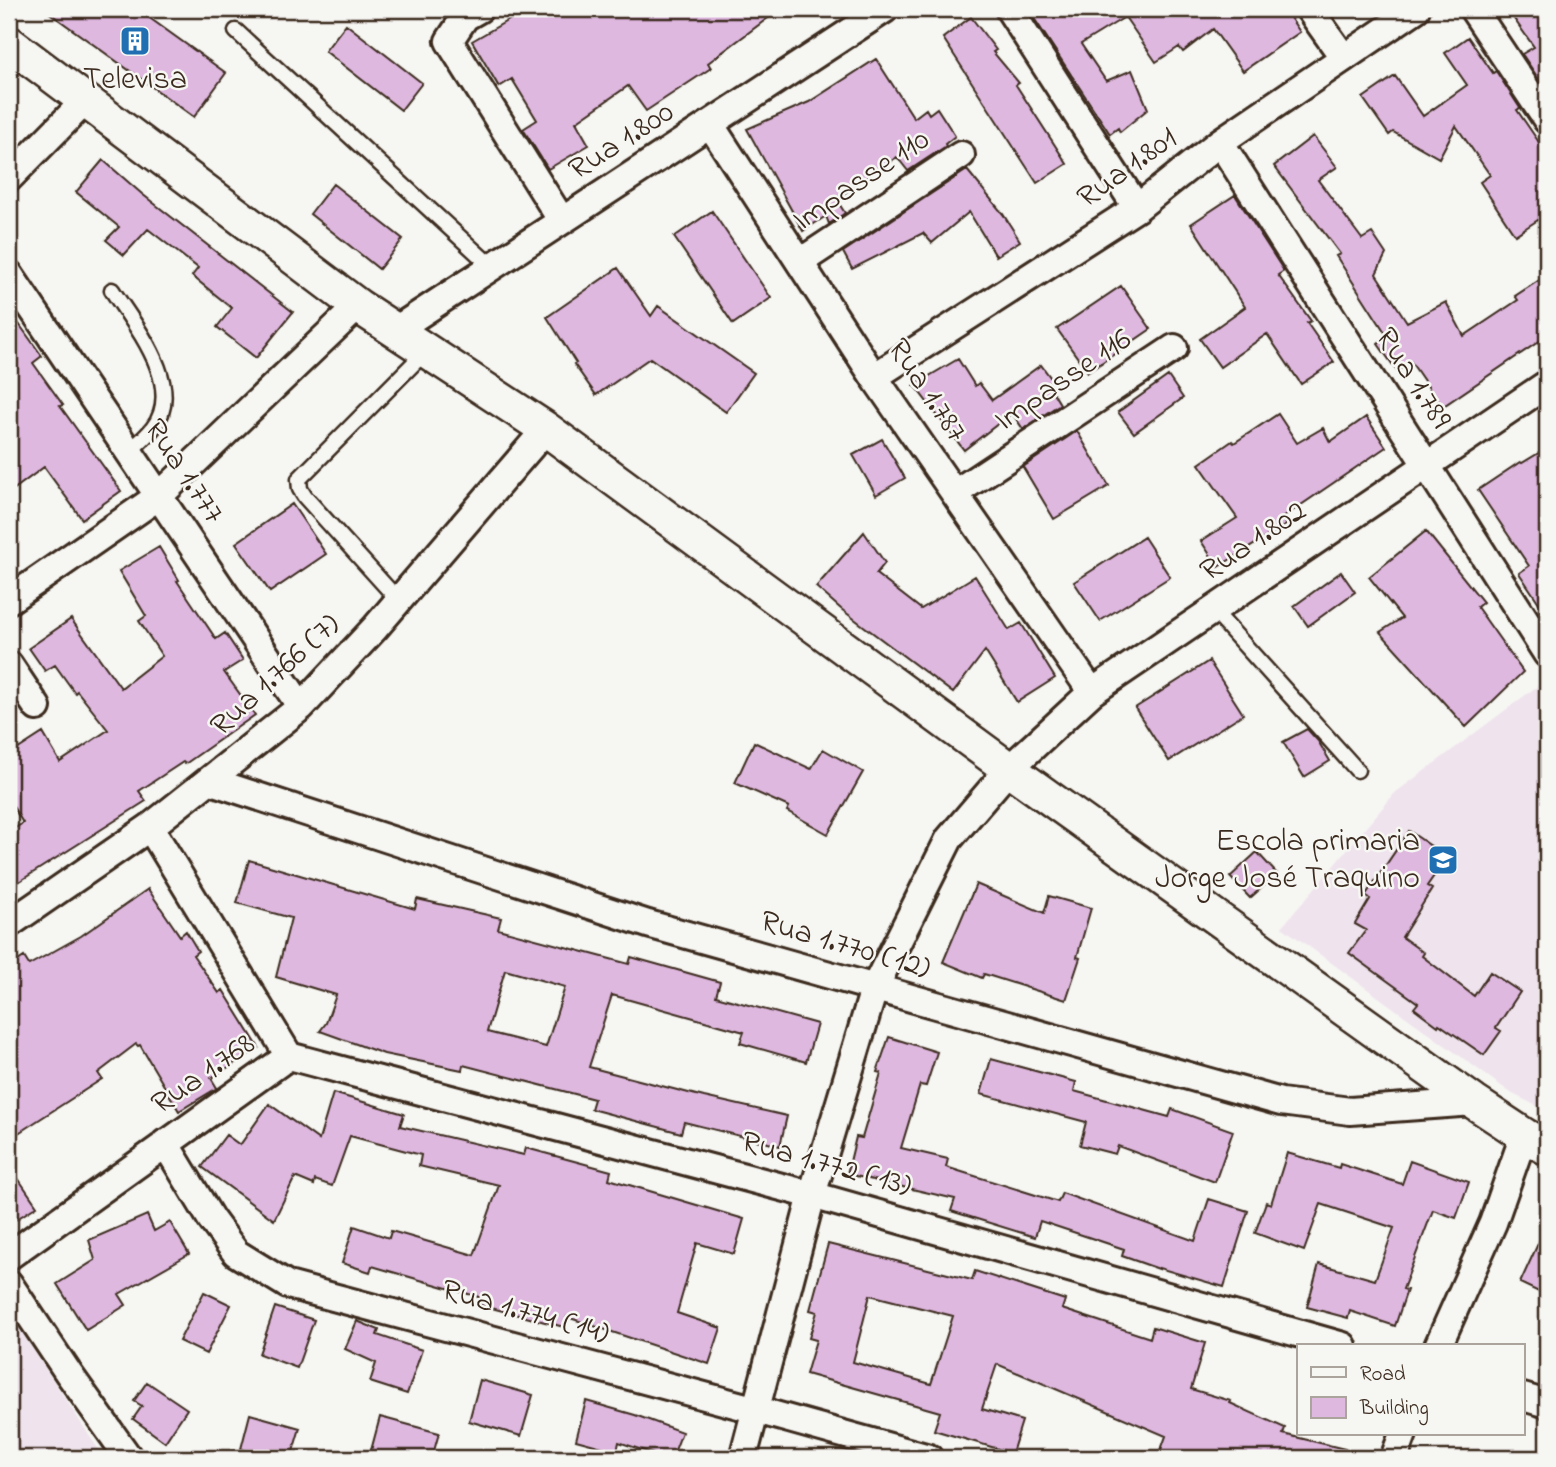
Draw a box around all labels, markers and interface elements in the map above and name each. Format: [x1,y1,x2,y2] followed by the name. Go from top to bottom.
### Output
[118,24,152,58] building icon: Televisa
[83,57,187,104] place label: Televisa
[560,90,684,194] street label: Rua 1.800
[1068,117,1188,221] street label: Rua 1.801
[784,118,940,244] street label: Impasse 110
[986,318,1142,444] street label: Impasse 116
[1362,319,1463,439] street label: Rua 1.789
[874,330,978,452] street label: Rua 1.787
[131,410,235,534] street label: Rua 1.777
[1191,489,1317,595] street label: Rua 1.802
[200,603,352,749] street label: Rua 1.766 (7)
[1155,819,1420,903] place label: Escola primaria Jorge José Traquino
[1426,843,1460,877] school or university icon: Escola primaria Jorge José Traquino
[754,899,936,993] street label: Rua 1.770 (12)
[143,1022,265,1128] street label: Rua 1.768
[736,1120,916,1210] street label: Rua 1.772 (13)
[436,1268,614,1358] street label: Rua 1.774 (14)
[1297,1344,1524,1436] legend
[1360,1360,1406,1390] text: Road
[1359,1394,1429,1426] text: Building

